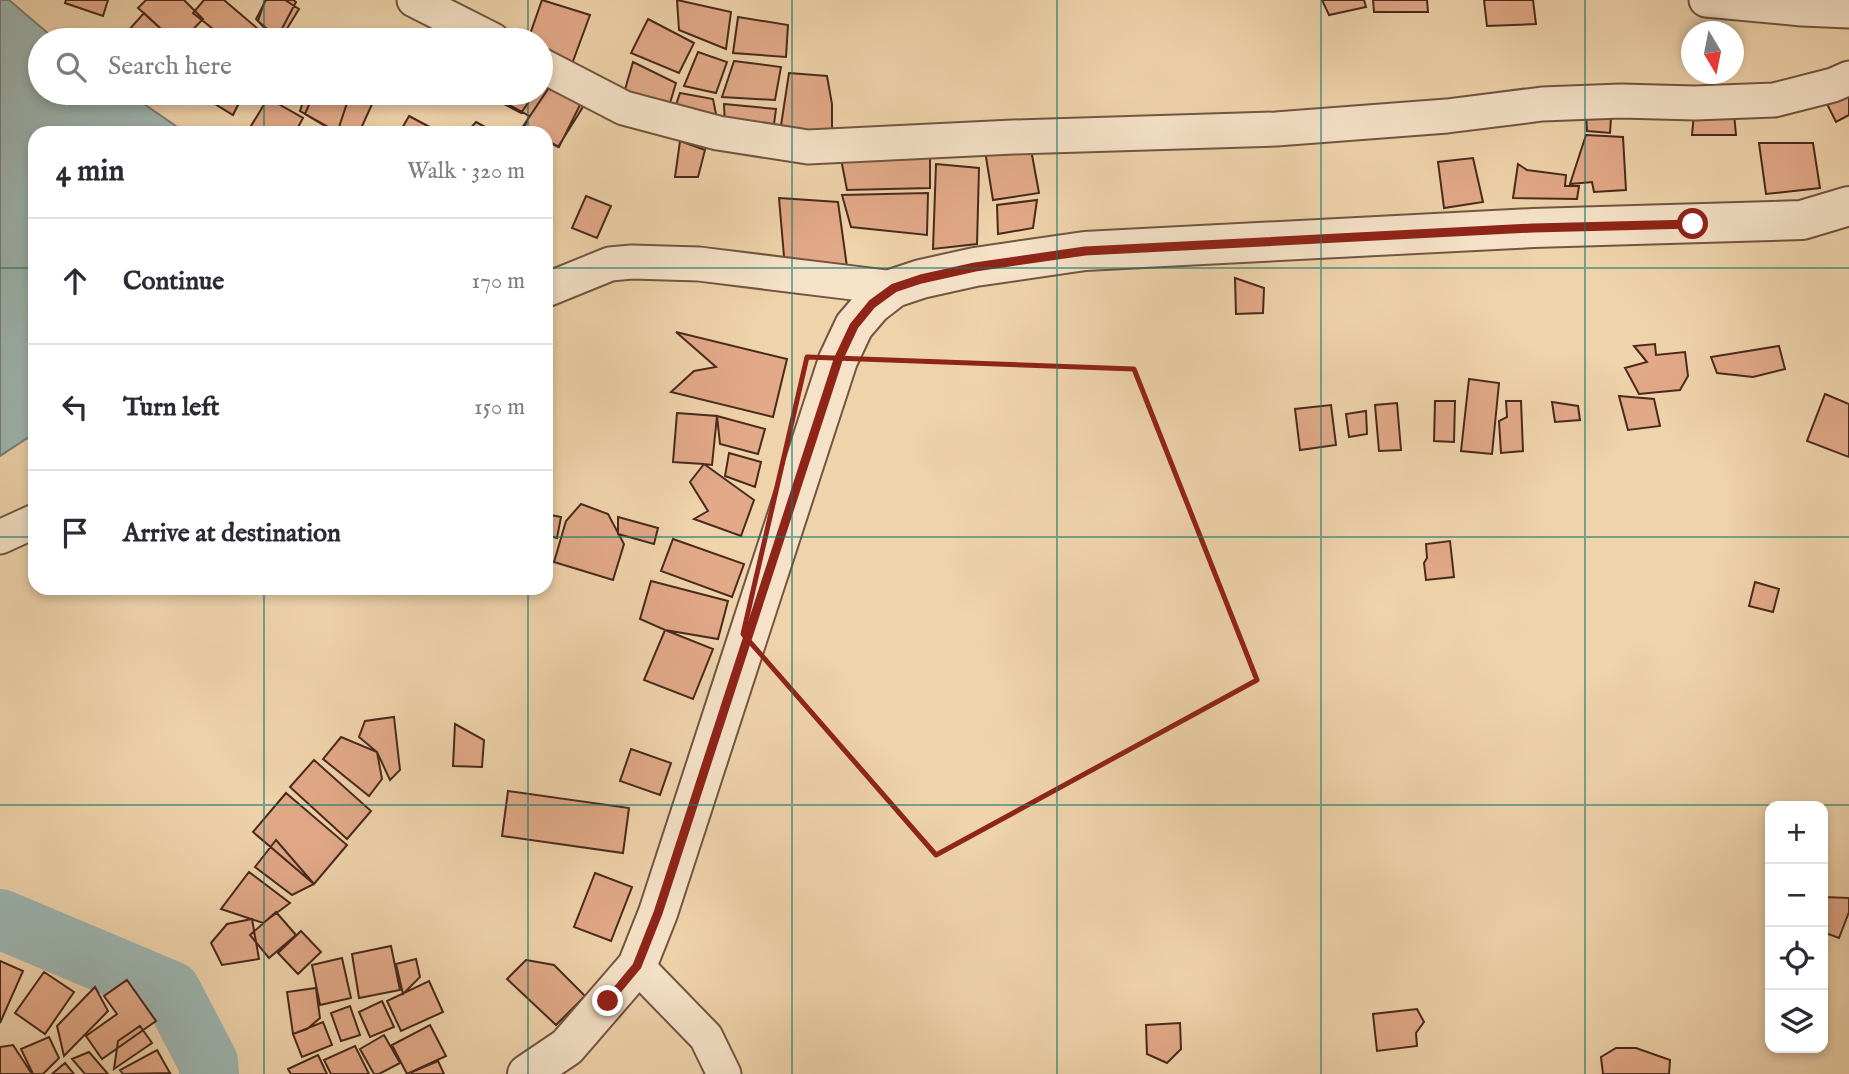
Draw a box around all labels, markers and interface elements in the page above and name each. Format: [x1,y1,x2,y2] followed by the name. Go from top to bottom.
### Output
[1681,21,1744,84] north arrow
[28,28,553,105] search box
[52,48,90,86] icon: search
[108,50,232,83] text: Search here
[56,153,124,191] text: 4 min
[407,157,525,186] text: Walk · 320 m
[1677,208,1708,239] route start
[56,262,94,300] icon: ahead
[123,265,224,298] text: Continue
[472,267,525,296] text: 170 m
[56,388,94,426] icon: left
[123,391,220,424] text: Turn left
[474,393,525,422] text: 150 m
[56,514,94,552] icon: arrive
[123,517,341,550] text: Arrive at destination
[1765,801,1828,1053] map controls
[1765,801,1828,864] button: +
[1765,864,1828,927] button: −
[1765,927,1828,990] button: locate
[592,985,623,1016] route end
[1765,990,1828,1053] button: layers

